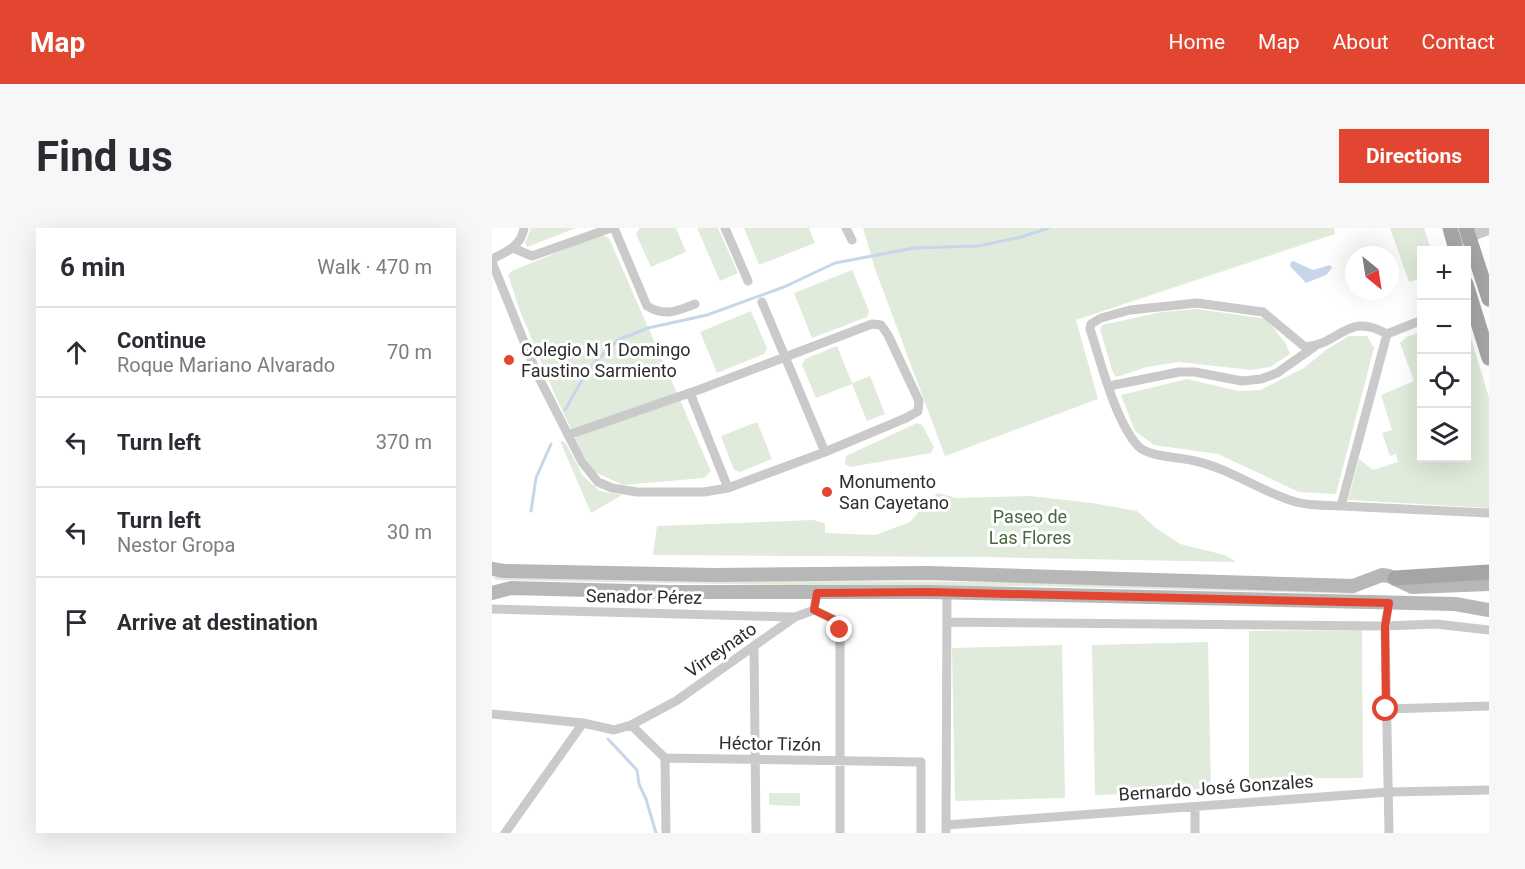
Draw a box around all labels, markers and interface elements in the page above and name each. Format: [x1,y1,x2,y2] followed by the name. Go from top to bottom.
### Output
[30,26,85,59] text: Map
[1169,30,1225,54] text: Home
[1258,30,1300,54] text: Map
[1333,30,1389,54] text: About
[1422,30,1495,54] text: Contact
[1339,129,1489,183] button: Directions
[36,132,173,181] text: Find us
[1345,246,1399,300] north arrow
[1417,246,1471,462] map controls
[1417,246,1471,300] button: +
[60,252,125,282] text: 6 min
[317,255,432,279] text: Walk · 470 m
[1417,300,1471,354] button: −
[117,328,206,353] text: Continue
[60,336,93,369] icon: ahead
[521,339,691,381] place label: Colegio N 1 Domingo Faustino Sarmiento
[387,340,432,364] text: 70 m
[117,353,335,377] text: Roque Mariano Alvarado
[502,353,516,367] marker: Colegio N 1 Domingo Faustino Sarmiento
[1417,354,1471,408] button: locate
[1417,408,1471,462] button: layers
[60,426,93,459] icon: left
[117,430,201,455] text: Turn left
[376,430,432,454] text: 370 m
[839,471,949,513] place label: Monumento San Cayetano
[820,485,834,499] marker: Monumento San Cayetano
[989,506,1071,548] park label: Paseo de Las Flores
[117,508,201,533] text: Turn left
[60,516,93,549] icon: left
[387,520,432,544] text: 30 m
[117,533,235,557] text: Nestor Gropa
[586,585,702,608] street label: Senador Pérez
[60,606,93,639] icon: arrive
[117,610,318,635] text: Arrive at destination
[826,616,852,642] route end
[681,618,760,682] street label: Virreynato
[1372,695,1398,721] route start
[719,732,821,755] street label: Héctor Tizón
[1118,770,1314,805] street label: Bernardo José Gonzales

